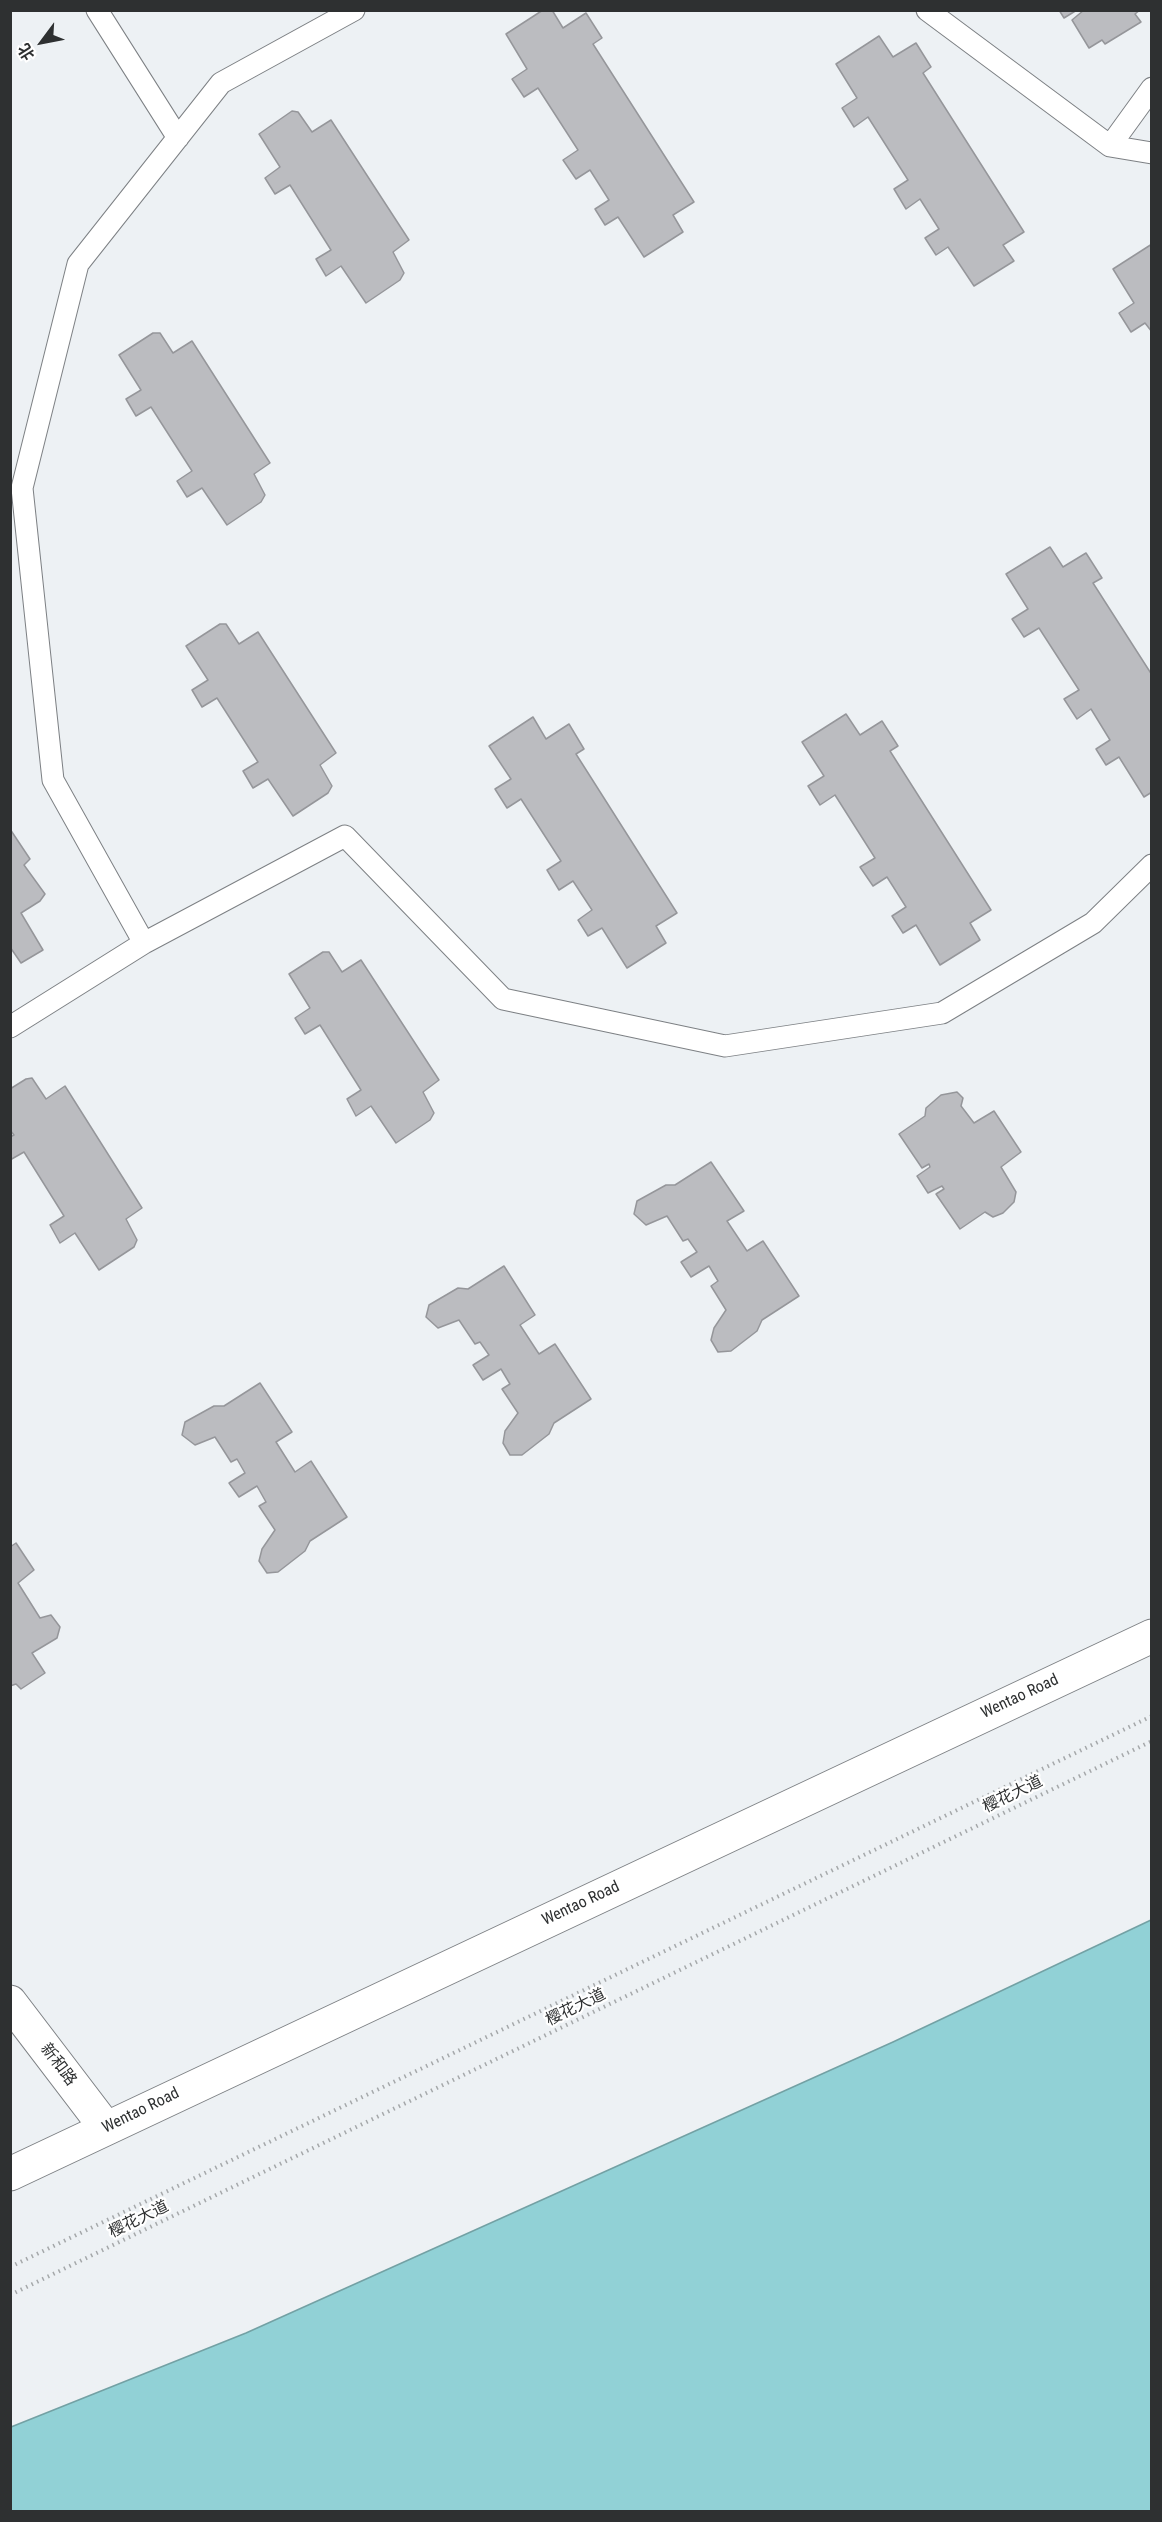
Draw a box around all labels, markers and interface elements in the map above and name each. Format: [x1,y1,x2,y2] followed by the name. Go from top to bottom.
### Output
[12,12,72,72] north arrow
[14,40,39,64] text: 北
[978,1671,1062,1723] street label: Wentao Road
[980,1772,1046,1818] street label: 樱花大道
[539,1878,623,1930] street label: Wentao Road
[543,1985,609,2031] street label: 樱花大道
[36,2040,80,2090] street label: 新和路
[99,2084,183,2138] street label: Wentao Road
[106,2197,172,2243] street label: 樱花大道

